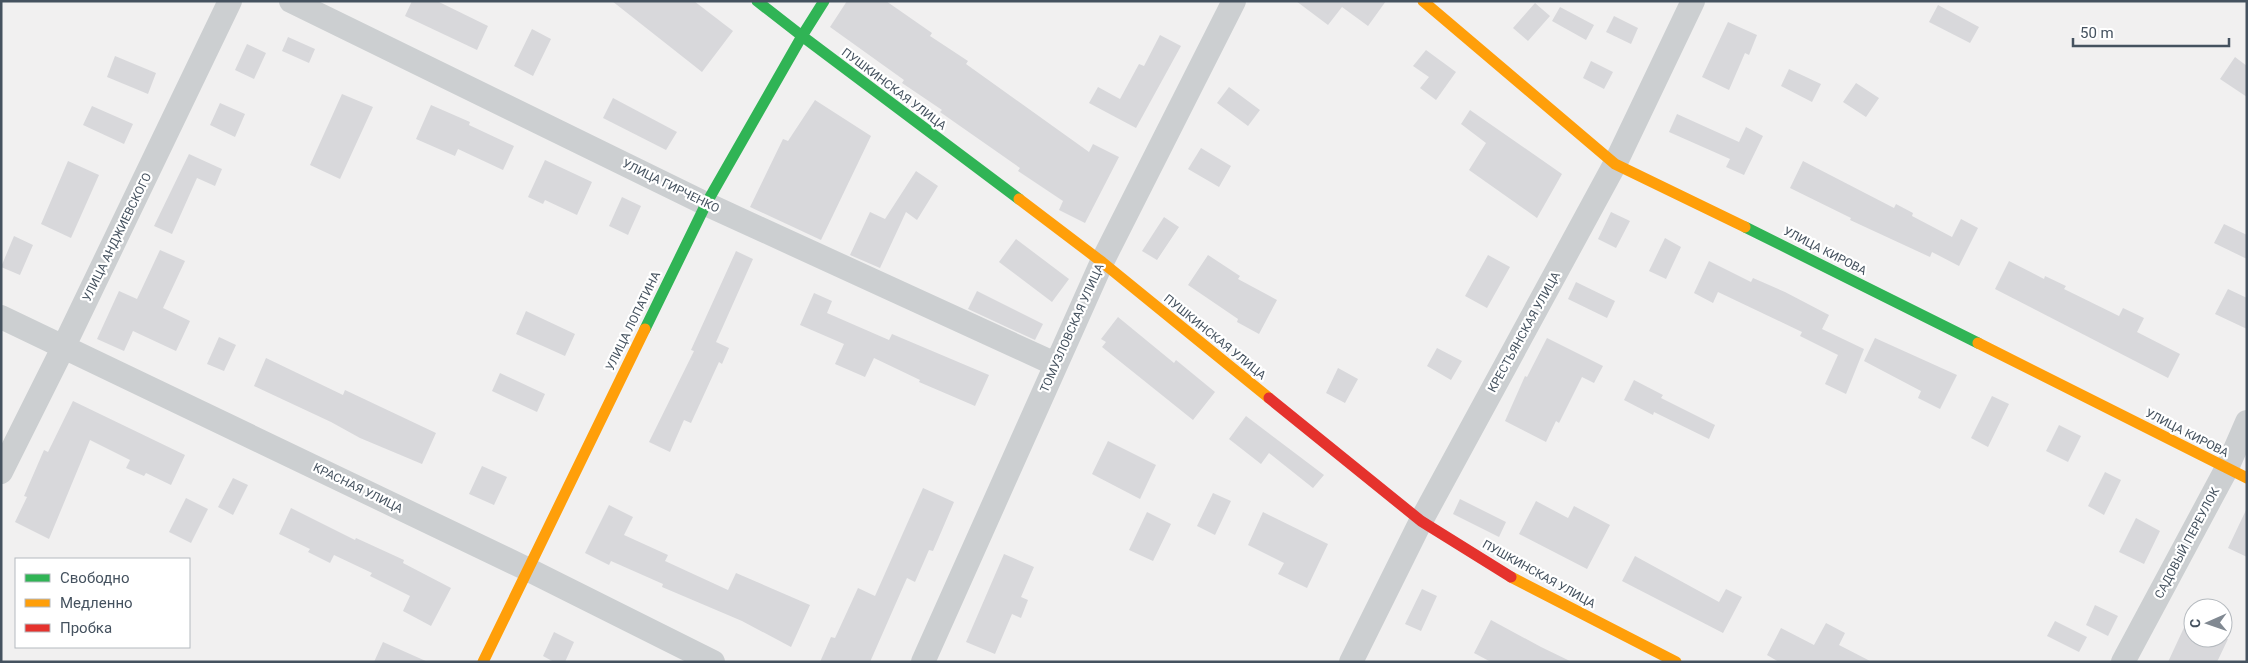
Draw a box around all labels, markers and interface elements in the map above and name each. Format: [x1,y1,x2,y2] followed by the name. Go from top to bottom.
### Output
[2073,15,2229,47] scale bar
[2080,24,2114,42] text: 50 m
[839,45,949,133] street label: ПУШКИНСКАЯ УЛИЦА
[620,156,722,216] street label: УЛИЦА ГИРЧЕНКО
[80,170,154,304] street label: УЛИЦА АНДЖИЕВСКОГО
[1781,224,1869,278] street label: УЛИЦА КИРОВА
[1037,261,1107,395] street label: ТОМУЗЛОВСКАЯ УЛИЦА
[603,269,663,373] street label: УЛИЦА ЛОПАТИНА
[1485,269,1563,395] street label: КРЕСТЬЯНСКАЯ УЛИЦА
[1161,292,1269,383] street label: ПУШКИНСКАЯ УЛИЦА
[2143,406,2231,460] street label: УЛИЦА КИРОВА
[311,460,405,516] street label: КРАСНАЯ УЛИЦА
[2151,484,2222,601] street label: САДОВЫЙ ПЕРЕУЛОК
[1480,537,1598,611] street label: ПУШКИНСКАЯ УЛИЦА
[15,558,190,648] legend
[60,569,129,587] text: Свободно
[60,594,133,612] text: Медленно
[2183,598,2233,648] north arrow
[60,619,112,637] text: Пробка
[2187,619,2203,628] text: С

